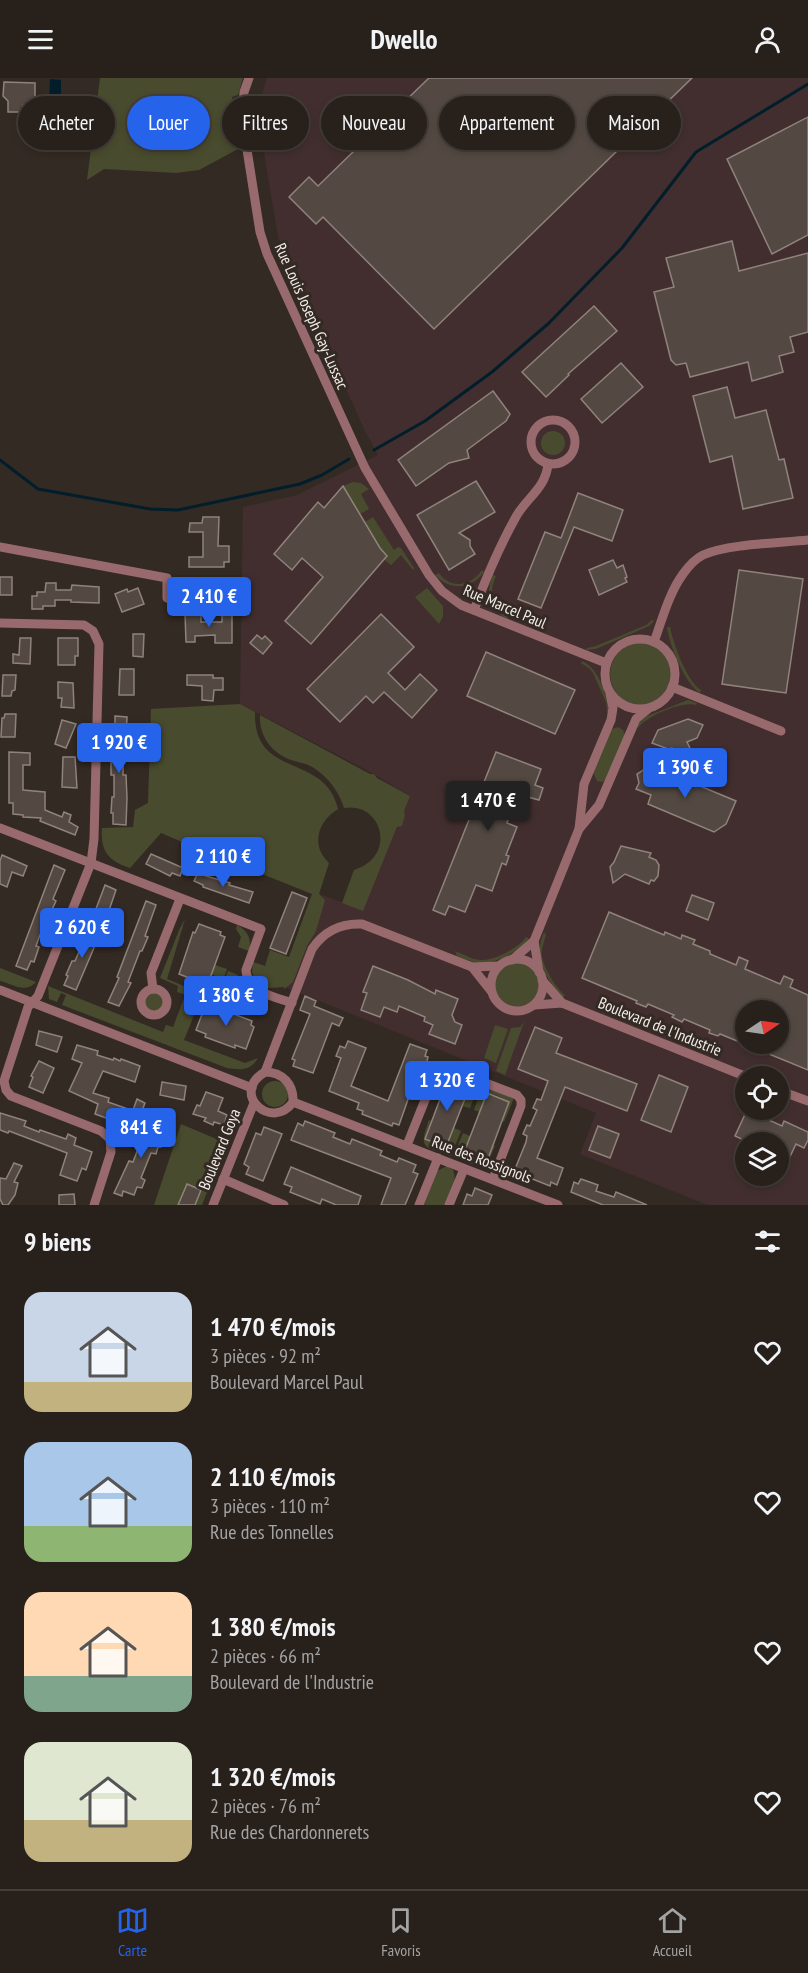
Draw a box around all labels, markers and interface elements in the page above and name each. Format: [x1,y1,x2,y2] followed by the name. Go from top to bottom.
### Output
[370,22,438,56] text: Dwello
[24,23,57,56] icon: menu
[751,23,784,56] icon: person
[18,96,115,150] chip: Acheter
[127,96,210,150] chip: Louer
[222,96,309,150] chip: Filtres
[321,96,427,150] chip: Nouveau
[439,96,575,150] chip: Appartement
[587,96,681,150] chip: Maison
[271,240,353,393] street label: Rue Louis Joseph Gay-Lussac
[154,577,264,628] pin: 2 410 €
[460,579,550,633] street label: Rue Marcel Paul
[181,583,237,609] text: 2 410 €
[64,723,174,774] pin: 1 920 €
[91,729,147,755] text: 1 920 €
[630,748,740,799] pin: 1 390 €
[657,754,713,780] text: 1 390 €
[433,781,543,832] pin: 1 470 €
[460,787,516,813] text: 1 470 €
[168,837,278,888] pin: 2 110 €
[195,843,251,869] text: 2 110 €
[27,908,137,959] pin: 2 620 €
[54,914,110,940] text: 2 620 €
[171,976,281,1027] pin: 1 380 €
[198,982,254,1008] text: 1 380 €
[595,992,725,1060] street label: Boulevard de l'Industrie
[735,1000,789,1054] north arrow
[735,1000,789,1186] map controls
[392,1061,502,1112] pin: 1 320 €
[735,1066,789,1120] button: locate
[419,1067,475,1093] text: 1 320 €
[194,1105,244,1193] street label: Boulevard Goya
[99,1108,183,1159] pin: 841 €
[120,1114,162,1140] text: 841 €
[429,1131,535,1187] street label: Rue des Rossignols
[735,1132,789,1186] button: layers
[24,1225,91,1258] text: 9 biens
[751,1225,784,1258] icon: filters
[210,1310,336,1343] text: 1 470 €/mois
[72,1316,144,1388] icon: home
[751,1336,784,1369] icon: heart
[210,1343,321,1369] text: 3 pièces · 92 m²
[210,1369,363,1395] text: Boulevard Marcel Paul
[210,1460,336,1493] text: 2 110 €/mois
[72,1466,144,1538] icon: home
[751,1486,784,1519] icon: heart
[210,1493,330,1519] text: 3 pièces · 110 m²
[210,1519,334,1545] text: Rue des Tonnelles
[210,1610,336,1643] text: 1 380 €/mois
[72,1616,144,1688] icon: home
[751,1636,784,1669] icon: heart
[210,1643,321,1669] text: 2 pièces · 66 m²
[210,1669,374,1695] text: Boulevard de l'Industrie
[210,1760,336,1793] text: 1 320 €/mois
[72,1766,144,1838] icon: home
[751,1786,784,1819] icon: heart
[210,1793,321,1819] text: 2 pièces · 76 m²
[210,1819,369,1845] text: Rue des Chardonnerets
[116,1904,149,1960] tab: Carte
[381,1904,421,1960] tab: Favoris
[653,1904,692,1960] tab: Accueil

